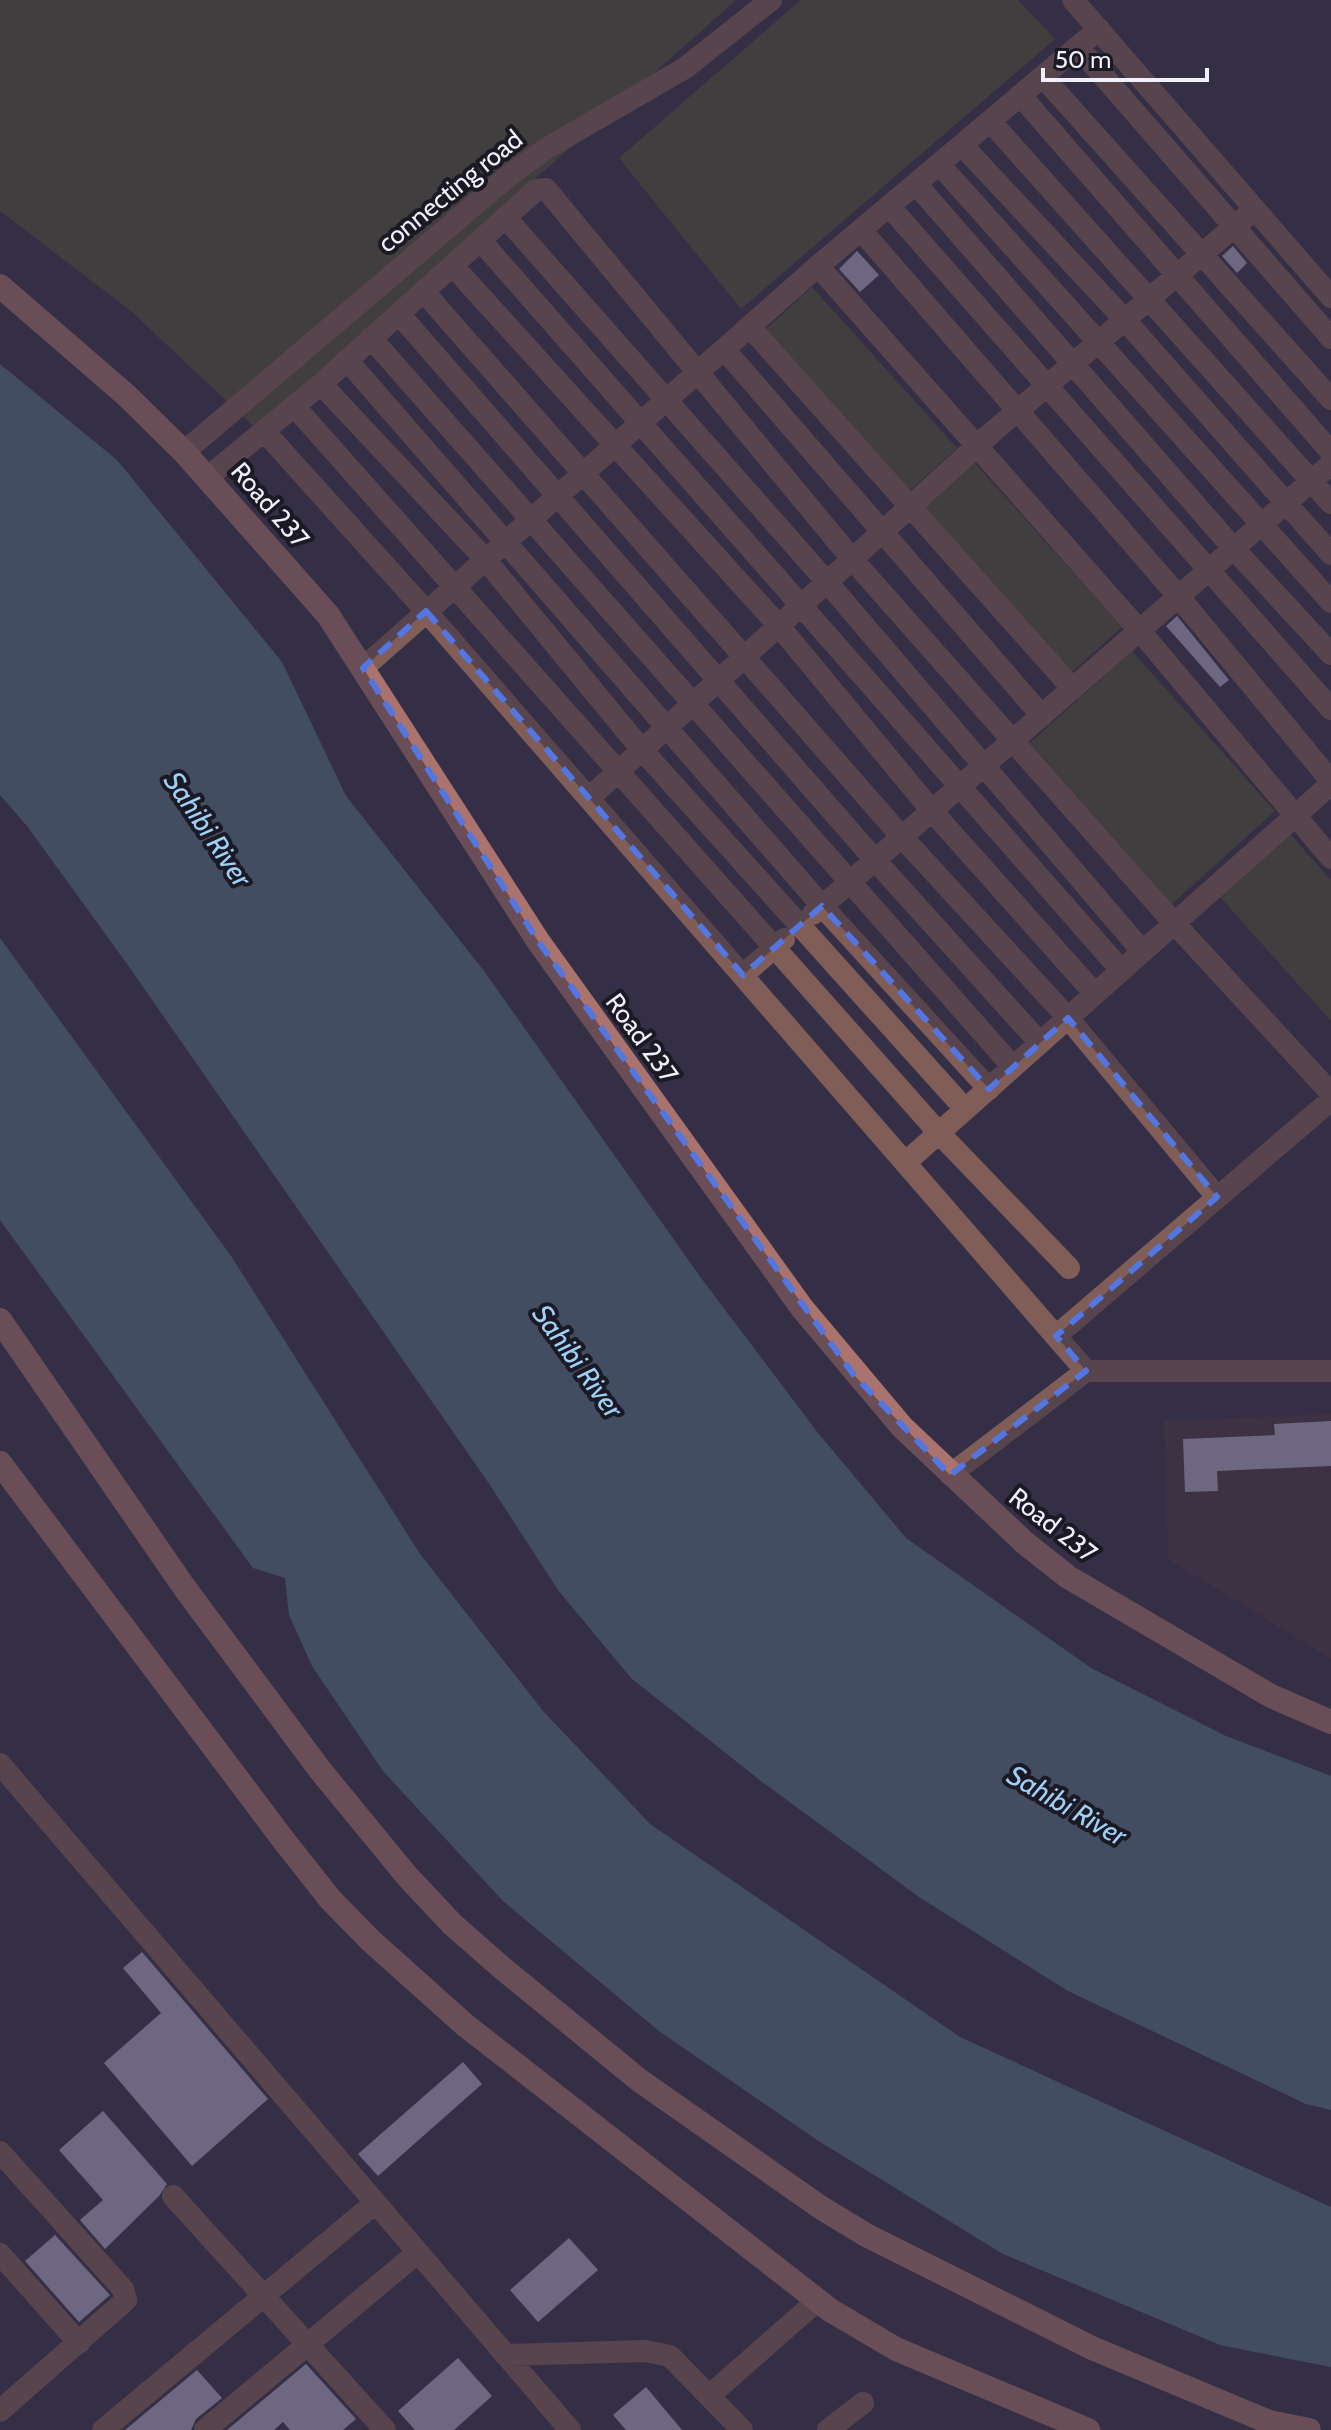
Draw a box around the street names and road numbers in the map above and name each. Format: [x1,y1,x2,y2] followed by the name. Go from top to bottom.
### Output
[371,123,529,259] street label: connecting road
[224,456,316,554] street label: Road 237
[599,987,685,1089] street label: Road 237
[1003,1481,1103,1569] street label: Road 237

